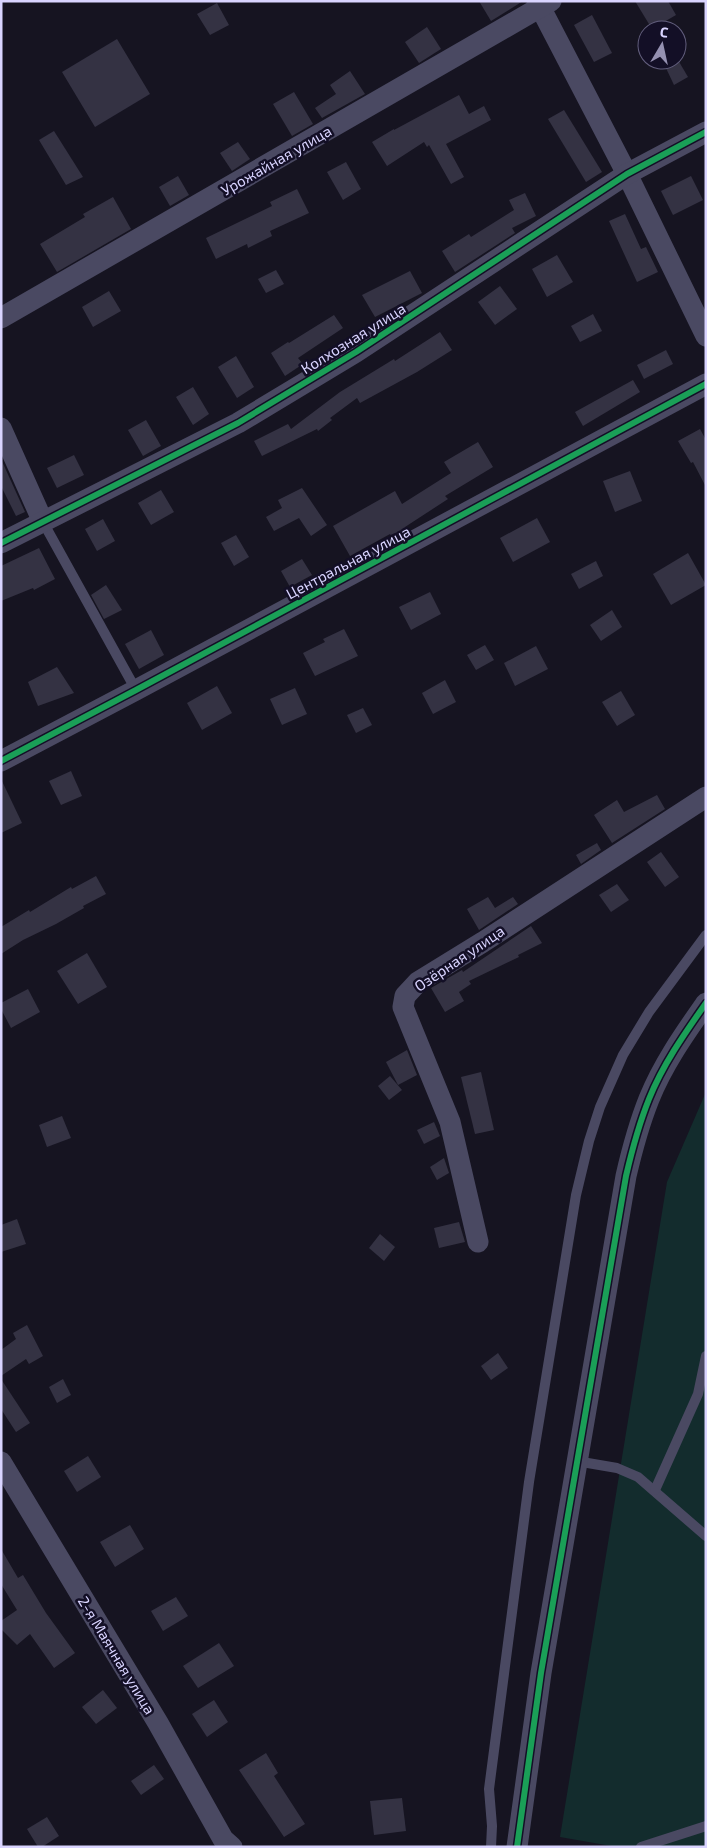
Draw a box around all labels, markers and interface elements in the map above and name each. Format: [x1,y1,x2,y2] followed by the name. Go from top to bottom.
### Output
[637,20,687,70] north arrow
[659,23,670,41] text: С
[218,121,335,200] street label: Урожайная улица
[297,299,409,378] street label: Колхозная улица
[283,522,414,603] street label: Центральная улица
[411,921,508,996] street label: Озёрная улица
[74,1593,159,1718] street label: 2-я Маячная улица

